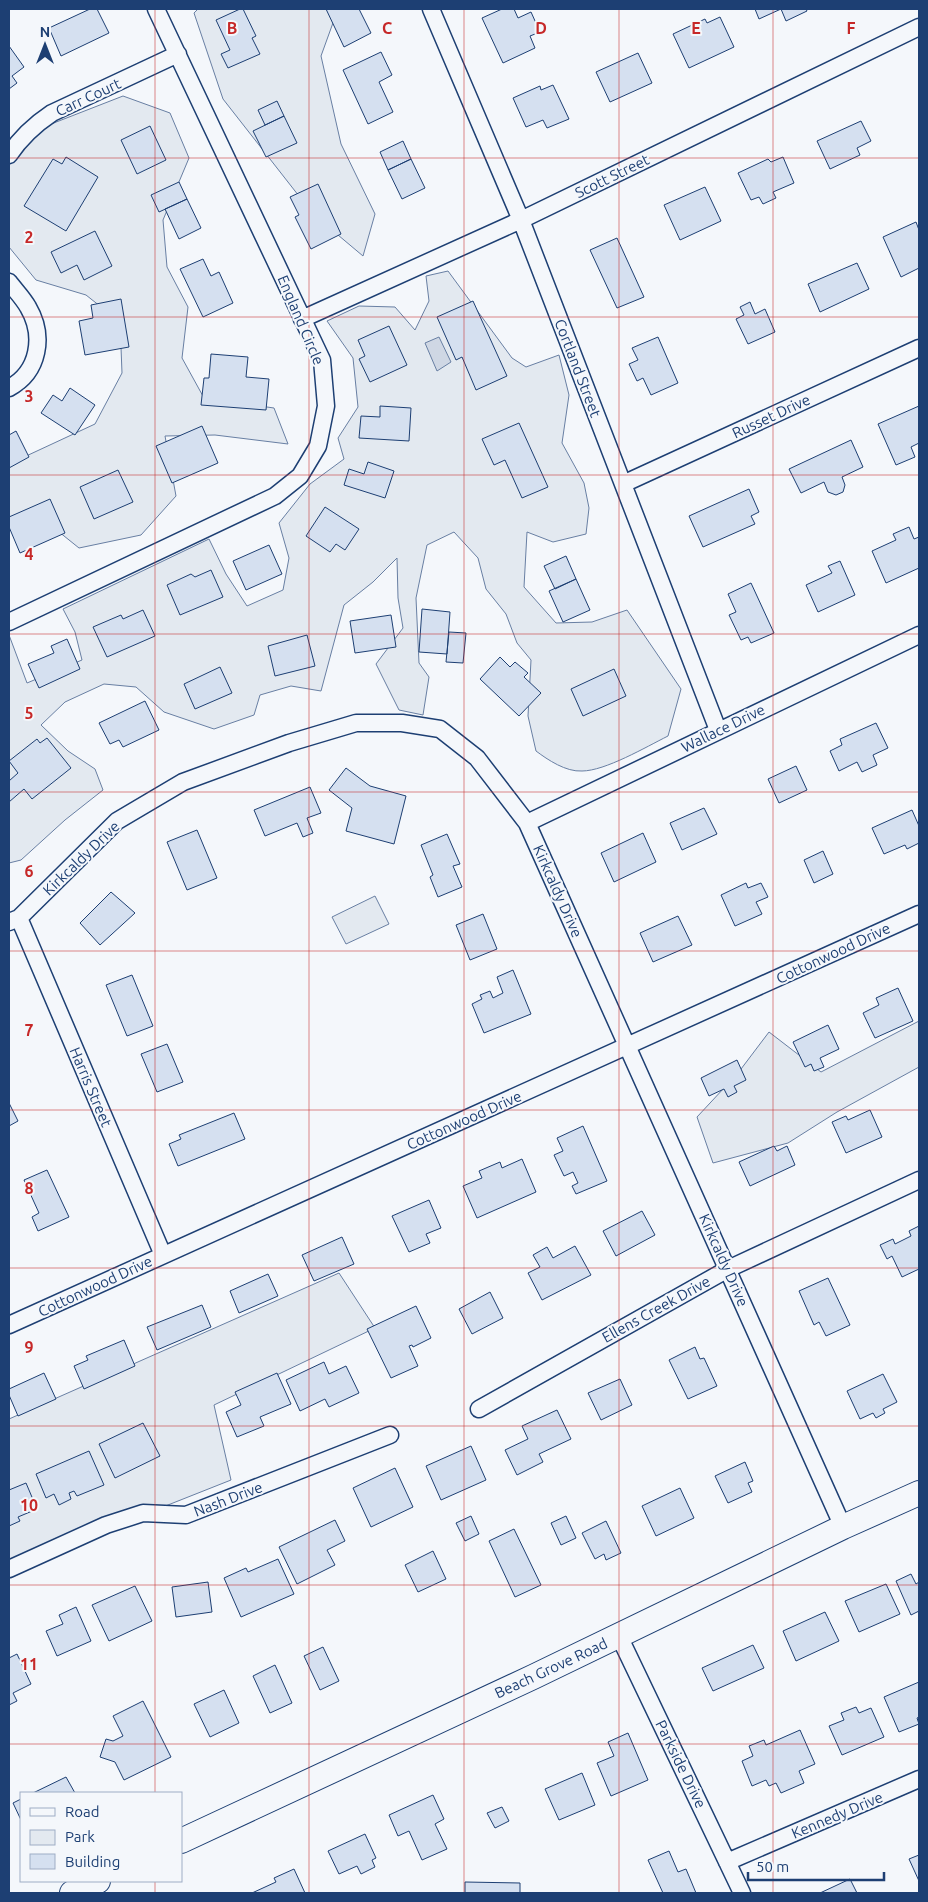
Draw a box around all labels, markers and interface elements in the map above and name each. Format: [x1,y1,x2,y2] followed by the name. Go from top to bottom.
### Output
[227,19,237,37] text: B
[382,19,392,37] text: C
[535,19,547,37] text: D
[691,19,701,37] text: E
[847,19,856,37] text: F
[20,20,70,70] north arrow
[40,24,50,40] text: N
[53,74,123,119] street label: Carr Court
[572,151,652,201] street label: Scott Street
[24,228,34,246] text: 2
[274,273,328,367] street label: England Circle
[551,316,605,420] street label: Cortland Street
[24,387,34,405] text: 3
[729,391,813,441] street label: Russet Drive
[24,545,34,563] text: 4
[678,700,768,756] street label: Wallace Drive
[24,704,34,722] text: 5
[39,817,123,899] street label: Kirkcaldy Drive
[530,842,586,940] street label: Kirkcaldy Drive
[24,862,34,880] text: 6
[773,919,893,987] street label: Cottonwood Drive
[24,1021,34,1039] text: 7
[67,1045,115,1130] street label: Harris Street
[404,1087,524,1153] street label: Cottonwood Drive
[24,1179,34,1197] text: 8
[696,1211,752,1309] street label: Kirkcaldy Drive
[35,1252,155,1320] street label: Cottonwood Drive
[599,1272,713,1346] street label: Ellens Creek Drive
[24,1338,34,1356] text: 9
[191,1478,265,1520] street label: Nash Drive
[20,1496,38,1514] text: 10
[492,1634,610,1702] street label: Beach Grove Road
[20,1655,38,1673] text: 11
[652,1717,710,1811] street label: Parkside Drive
[789,1788,885,1842] street label: Kennedy Drive
[20,1792,182,1882] legend
[65,1803,100,1820] text: Road
[65,1828,95,1845] text: Park
[748,1850,884,1882] scale bar
[65,1853,120,1870] text: Building
[756,1858,789,1875] text: 50 m

